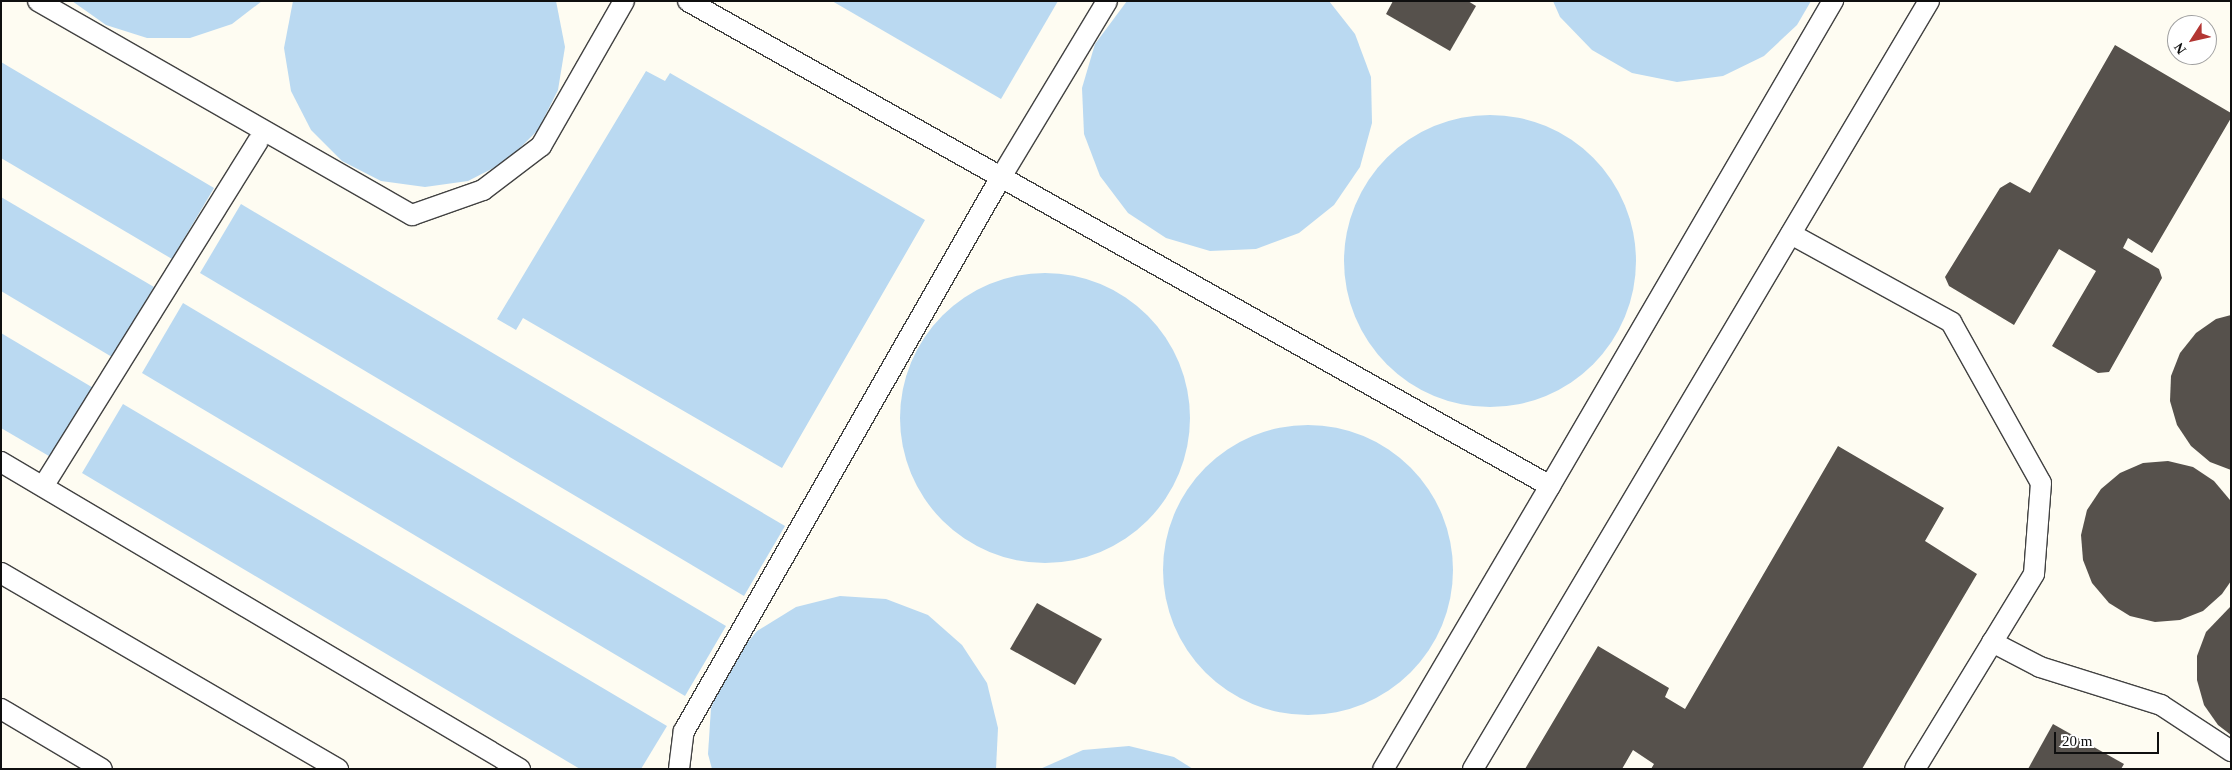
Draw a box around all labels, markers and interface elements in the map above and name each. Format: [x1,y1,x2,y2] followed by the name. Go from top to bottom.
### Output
[2167,15,2217,65] north arrow
[2171,40,2189,57] text: N
[2057,722,2162,754] scale bar
[2062,733,2092,749] text: 20 m

